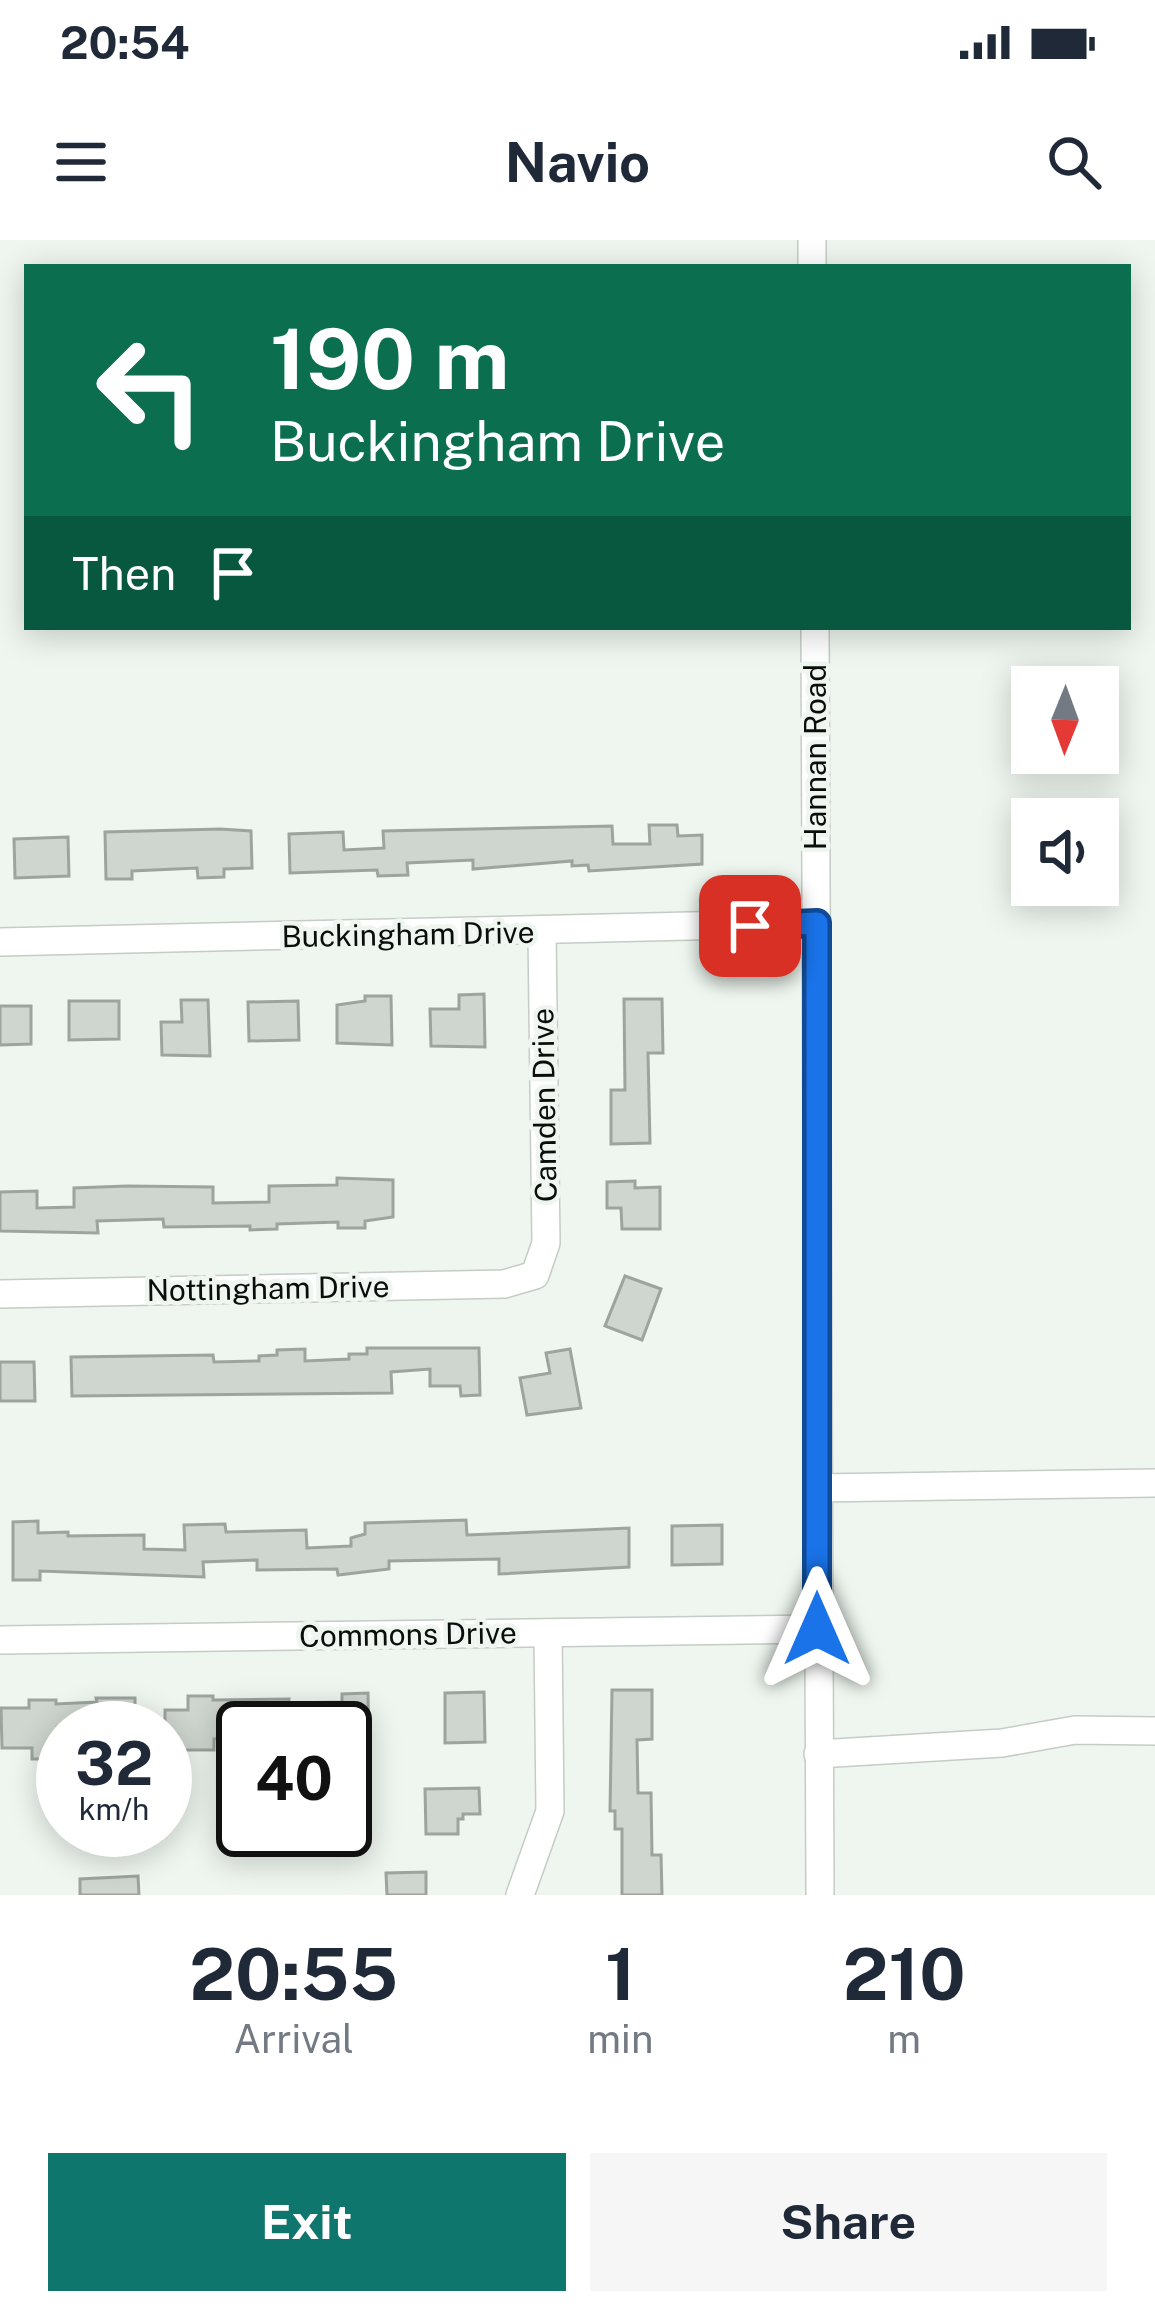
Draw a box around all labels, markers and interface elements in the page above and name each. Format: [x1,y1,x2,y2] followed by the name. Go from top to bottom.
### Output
[60,16,190,69] text: 20:54
[48,129,114,195] icon: menu
[1041,129,1107,195] icon: search
[505,131,650,194] text: Navio
[270,309,509,408] text: 190 m
[72,312,228,468] icon: left
[270,410,725,473] text: Buckingham Drive
[200,540,266,606] icon: arrive
[72,547,176,600] text: Then
[797,664,833,850] street label: Hannan Road
[1011,666,1119,774] north arrow
[1011,666,1119,906] map controls
[1011,798,1119,906] button: sound
[699,875,801,977] pin
[717,893,783,959] icon: arrive
[281,914,535,954] street label: Buckingham Drive
[524,1008,564,1202] street label: Camden Drive
[146,1268,390,1308] street label: Nottingham Drive
[754,1566,880,1692] position arrow
[299,1614,517,1654] street label: Commons Drive
[216,1701,372,1857] speed limit sign: 40
[75,1728,153,1799] text: 32
[79,1791,149,1827] text: km/h
[189,1932,398,2016] text: 20:55
[605,1932,636,2016] text: 1
[843,1932,966,2016] text: 210
[233,2016,354,2062] text: Arrival
[587,2016,653,2062] text: min
[887,2016,921,2062] text: m
[48,2153,566,2291] button: Exit
[590,2153,1107,2291] button: Share

